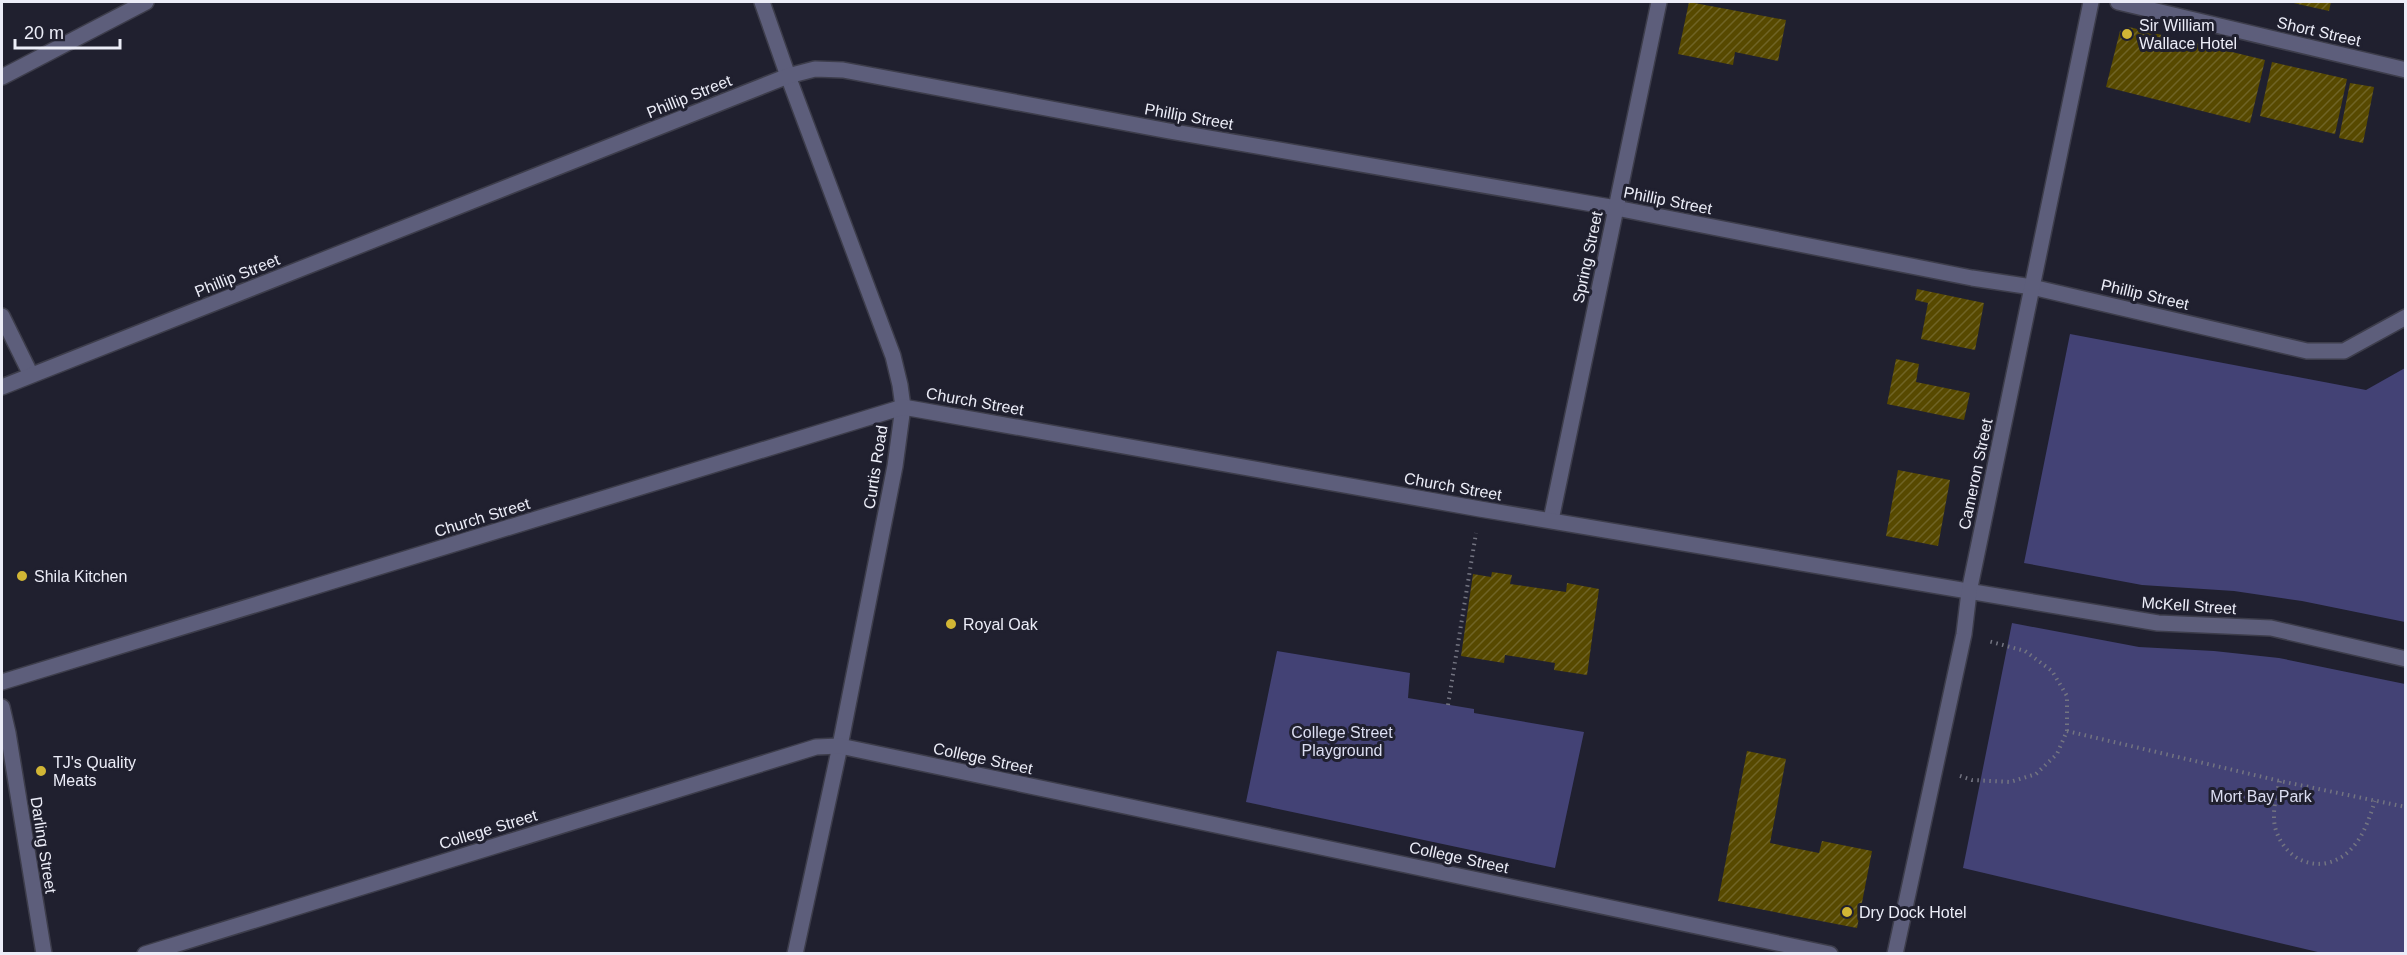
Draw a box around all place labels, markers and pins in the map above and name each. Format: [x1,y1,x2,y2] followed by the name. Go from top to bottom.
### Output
[2139,17,2237,52] place label: Sir William Wallace Hotel
[2120,27,2134,41] marker: Sir William Wallace Hotel
[34,568,127,585] place label: Shila Kitchen
[15,569,29,583] marker: Shila Kitchen
[963,616,1039,633] place label: Royal Oak
[944,617,958,631] marker: Royal Oak
[53,754,136,789] place label: TJ's Quality Meats
[34,764,48,778] marker: TJ's Quality Meats
[1859,904,1967,921] place label: Dry Dock Hotel
[1840,905,1854,919] marker: Dry Dock Hotel

